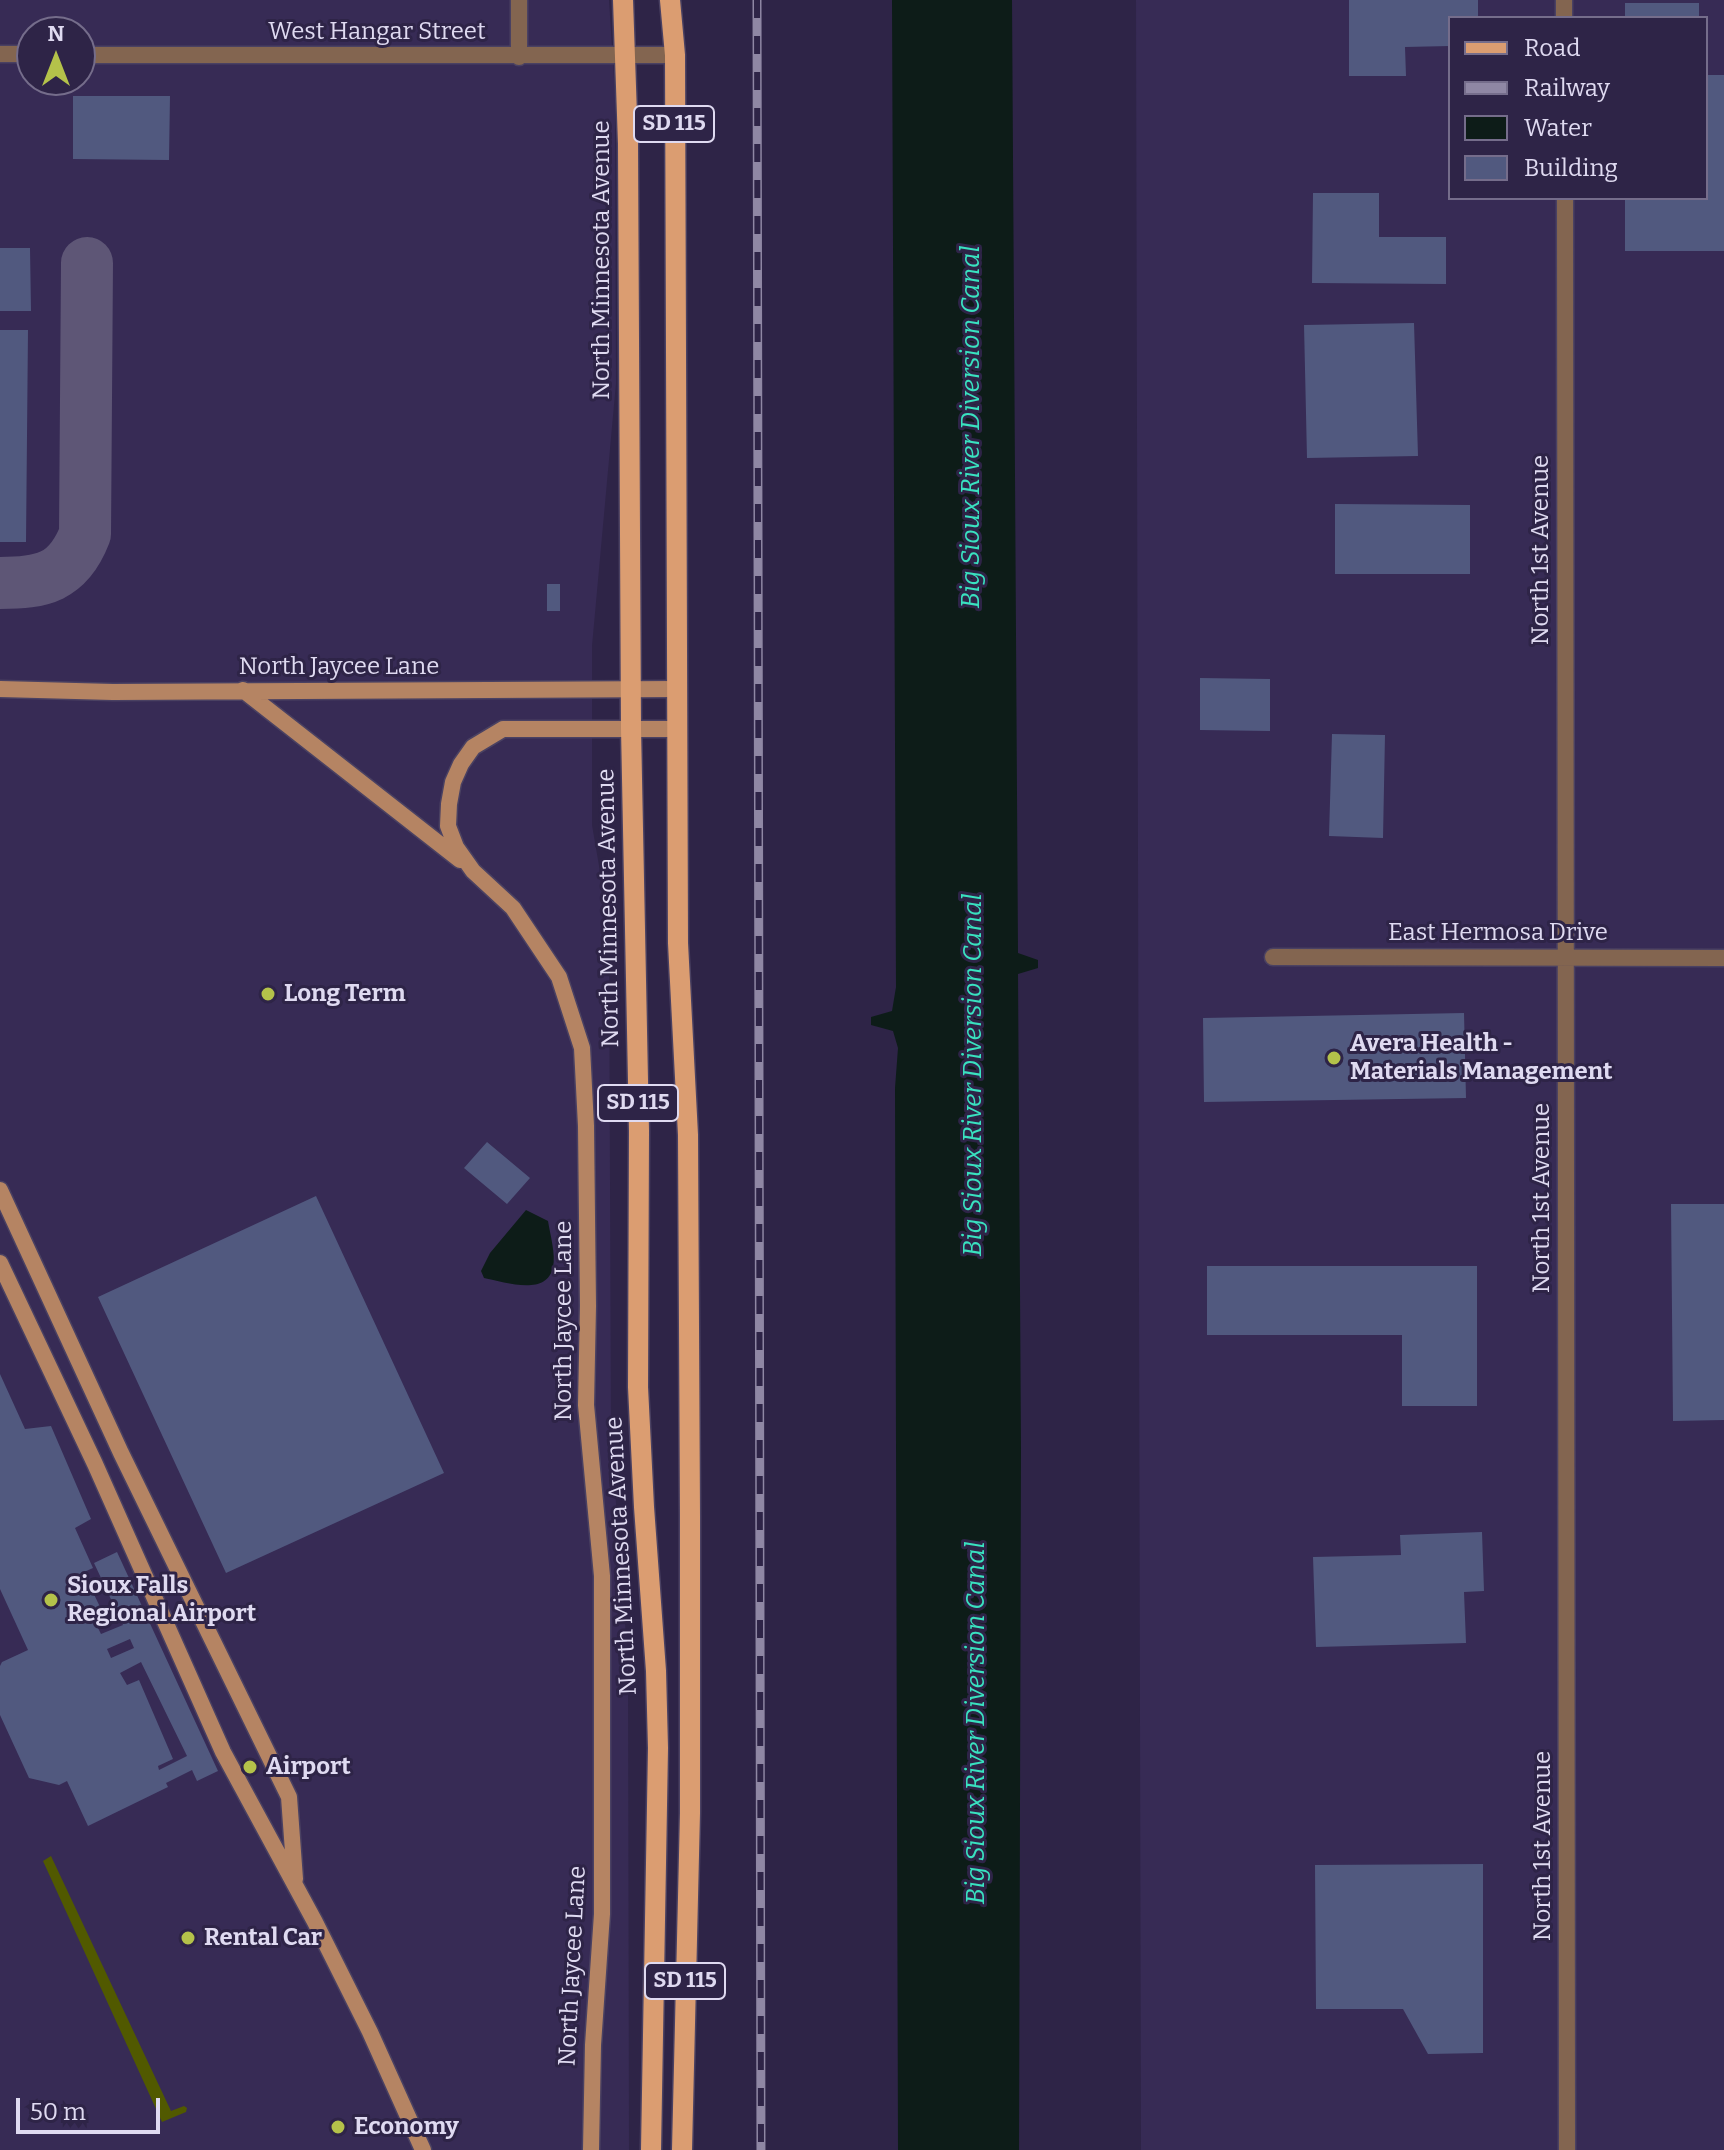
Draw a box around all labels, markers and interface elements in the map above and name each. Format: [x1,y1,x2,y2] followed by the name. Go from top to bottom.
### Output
[16,16,96,96] north arrow
[1448,16,1708,200] legend
[268,18,486,46] street label: West Hangar Street
[48,20,64,47] text: N
[1524,34,1580,62] text: Road
[1524,74,1610,102] text: Railway
[634,106,714,142] road number: SD 115
[1524,114,1592,142] text: Water
[588,120,616,400] street label: North Minnesota Avenue
[1524,154,1618,182] text: Building
[956,245,988,609] water label: Big Sioux River Diversion Canal
[1527,455,1555,645] street label: North 1st Avenue
[239,653,439,681] street label: North Jaycee Lane
[592,768,626,1048] street label: North Minnesota Avenue
[958,893,990,1257] water label: Big Sioux River Diversion Canal
[1388,919,1608,947] street label: East Hermosa Drive
[284,980,406,1008] place label: Long Term
[259,985,277,1003] marker: Long Term
[1350,1030,1613,1086] place label: Avera Health - Materials Management
[1325,1049,1343,1067] marker: Avera Health - Materials Management
[598,1085,678,1121] road number: SD 115
[1528,1103,1556,1293] street label: North 1st Avenue
[550,1221,578,1421] street label: North Jaycee Lane
[600,1416,644,1696] street label: North Minnesota Avenue
[961,1541,993,1905] water label: Big Sioux River Diversion Canal
[67,1572,256,1628] place label: Sioux Falls Regional Airport
[42,1591,60,1609] marker: Sioux Falls Regional Airport
[1529,1751,1557,1941] street label: North 1st Avenue
[266,1753,351,1781] place label: Airport
[241,1758,259,1776] marker: Airport
[553,1865,593,2067] street label: North Jaycee Lane
[204,1924,322,1952] place label: Rental Car
[179,1929,197,1947] marker: Rental Car
[645,1963,725,1999] road number: SD 115
[20,2082,164,2132] scale bar
[30,2098,86,2126] text: 50 m
[354,2113,459,2141] place label: Economy
[329,2118,347,2136] marker: Economy

